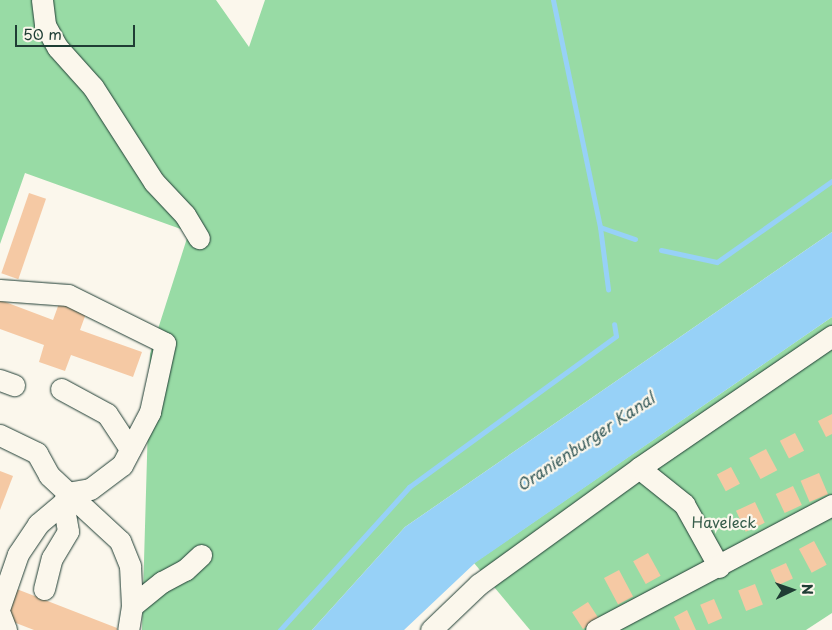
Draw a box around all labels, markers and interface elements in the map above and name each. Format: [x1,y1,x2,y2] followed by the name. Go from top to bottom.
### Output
[18,15,138,47] scale bar
[23,22,62,45] text: 50 m
[512,388,658,494] water label: Oranienburger Kanal
[692,513,756,531] park label: Haveleck
[767,565,817,615] north arrow
[797,583,818,595] text: N

